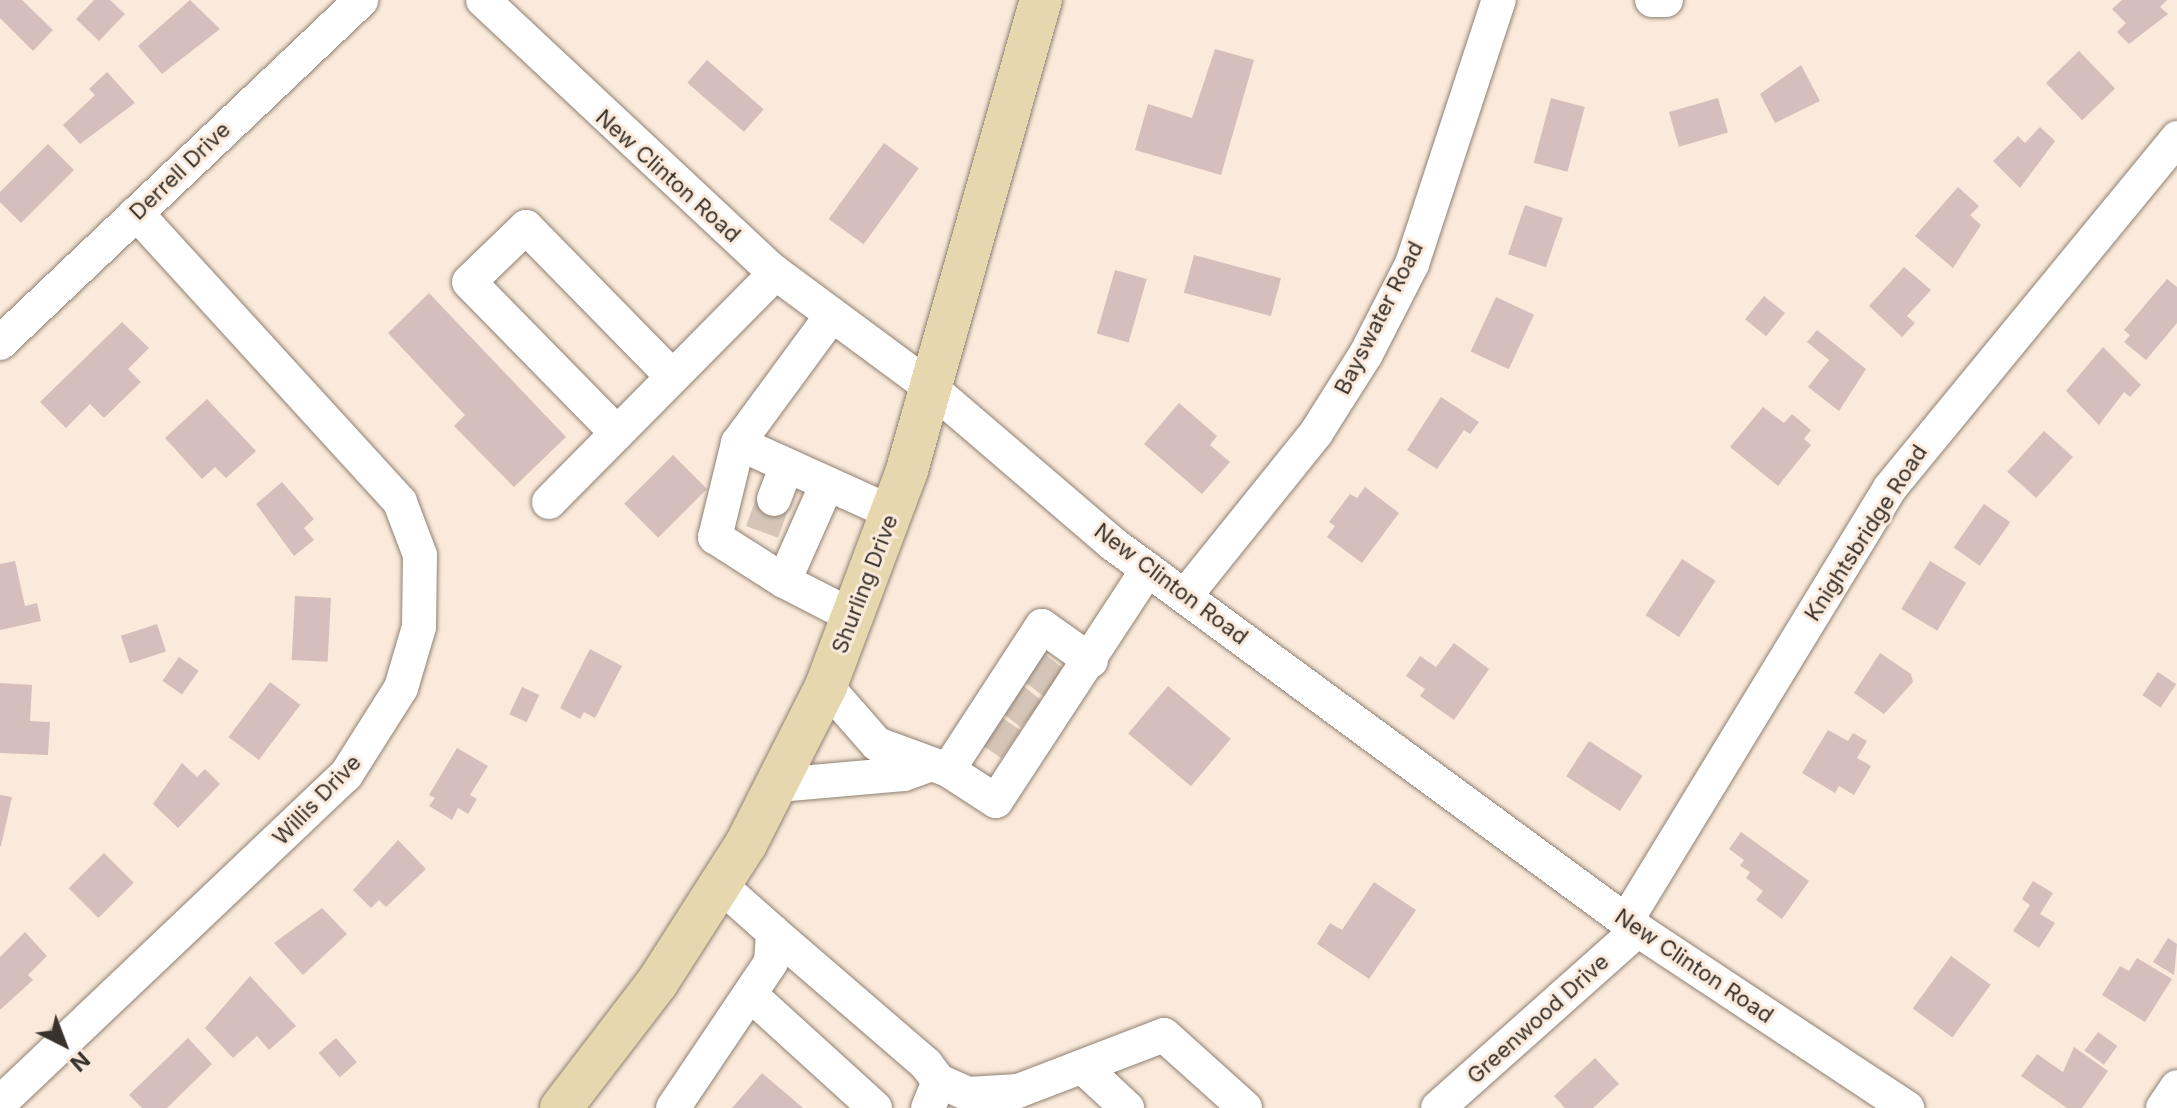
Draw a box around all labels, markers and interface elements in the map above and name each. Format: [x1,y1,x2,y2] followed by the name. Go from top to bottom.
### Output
[590,104,746,248] street label: New Clinton Road
[124,117,236,225] street label: Derrell Drive
[1329,237,1429,399] street label: Bayswater Road
[1799,440,1933,626] street label: Knightsbridge Road
[826,511,904,657] street label: Shurling Drive
[1089,518,1253,650] street label: New Clinton Road
[267,749,367,851] street label: Willis Drive
[1610,903,1778,1029] street label: New Clinton Road
[1462,949,1614,1089] street label: Greenwood Drive
[24,1004,104,1084] north arrow
[65,1047,95,1077] text: N

